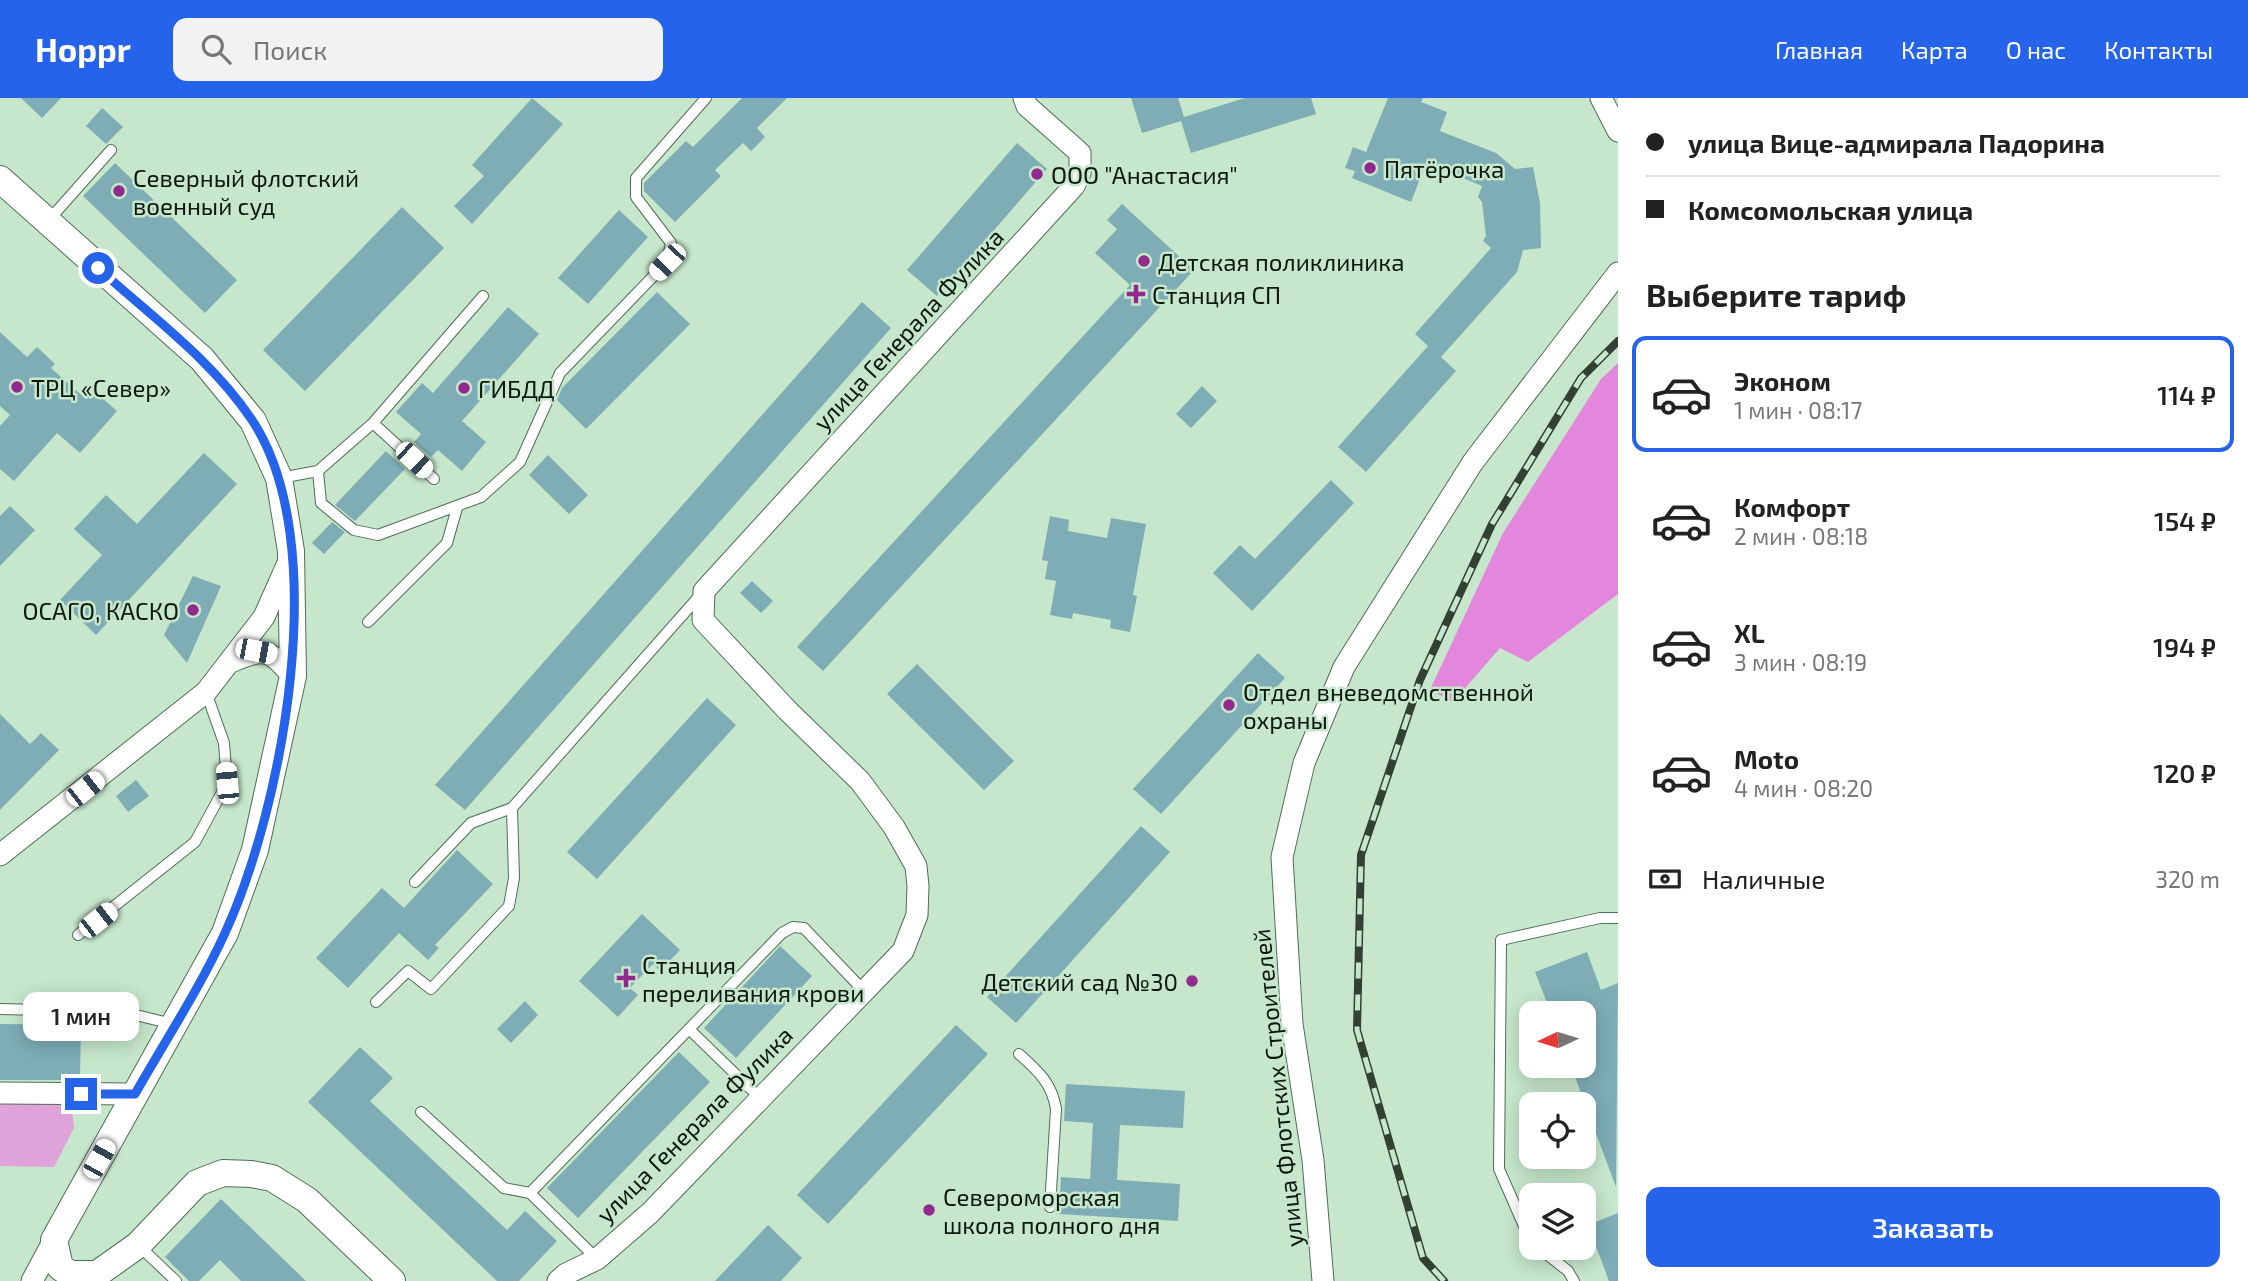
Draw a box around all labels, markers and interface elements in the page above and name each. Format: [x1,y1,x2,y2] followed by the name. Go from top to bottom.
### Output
[173,18,663,81] search box
[35,29,131,69] text: Hoppr
[197,30,235,68] icon: search
[253,34,327,65] text: Поиск
[1775,35,1863,64] text: Главная
[1901,35,1968,64] text: Карта
[2006,35,2066,64] text: О нас
[2104,35,2213,64] text: Контакты
[1688,127,2105,158] text: улица Вице-адмирала Падорина
[1384,154,1504,183] place label: Пятёрочка
[1051,160,1238,189] place label: ООО "Анастасия"
[1362,160,1378,176] marker: Пятёрочка
[133,163,359,221] place label: Северный флотский военный суд
[1029,166,1045,182] marker: ООО "Анастасия"
[111,183,127,199] marker: Северный флотский военный суд
[1688,194,1973,225] text: Комсомольская улица
[807,222,1010,437] street label: улица Генерала Фулика
[645,240,690,284] car
[1158,247,1404,276] place label: Детская поликлиника
[82,252,114,284] route start
[1136,253,1152,269] marker: Детская поликлиника
[1646,275,1906,313] text: Выберите тариф
[1152,280,1281,309] place label: Станция СП
[1126,284,1146,304] marker: Станция СП
[1650,363,1713,426] icon: car
[1734,365,1831,396] text: Эконом
[31,373,171,402] place label: ТРЦ «Север»
[478,374,555,403] place label: ГИБДД
[9,379,25,395] marker: ТРЦ «Север»
[2157,379,2216,410] text: 114 ₽
[456,380,472,396] marker: ГИБДД
[1734,396,1862,424] text: 1 мин · 08:17
[392,438,437,482] car
[1650,489,1713,552] icon: car
[1734,491,1850,522] text: Комфорт
[2154,505,2216,536] text: 154 ₽
[1734,522,1868,550] text: 2 мин · 08:18
[22,596,179,625] place label: ОСАГО, КАСКО
[185,602,201,618] marker: ОСАГО, КАСКО
[1650,615,1713,678] icon: car
[1734,617,1765,648] text: XL
[2153,631,2216,662] text: 194 ₽
[234,637,279,665] car
[1734,648,1867,676] text: 3 мин · 08:19
[1243,677,1534,734] place label: Отдел вневедомственной охраны
[1221,697,1237,713] marker: Отдел вневедомственной охраны
[1650,741,1713,804] icon: car
[1734,743,1799,774] text: Moto
[2154,757,2216,788] text: 120 ₽
[215,761,240,805] car
[62,768,109,810] car
[1734,774,1873,802] text: 4 мин · 08:20
[1646,860,1684,898] icon: cash
[1702,863,1825,894] text: Наличные
[2155,865,2220,893] text: 320 m
[75,899,122,941] car
[1246,927,1309,1249] street label: улица Флотских Строителей
[642,950,864,1007] place label: Станция переливания крови
[981,967,1178,996] place label: Детский сад №30
[616,968,636,988] marker: Станция переливания крови
[1184,973,1200,989] marker: Детский сад №30
[23,992,139,1042] callout: 1 мин
[1519,1001,1596,1078] north arrow
[1519,1001,1596,1260] map controls
[51,1002,111,1030] text: 1 мин
[590,1020,799,1229] street label: улица Генерала Фулика
[65,1078,97,1110] route end
[1519,1092,1596,1169] button: locate
[80,1136,119,1182] car
[943,1182,1160,1239] place label: Североморская школа полного дня
[1519,1183,1596,1260] button: layers
[1646,1187,2220,1267] button: Заказать
[921,1202,937,1218] marker: Североморская школа полного дня

